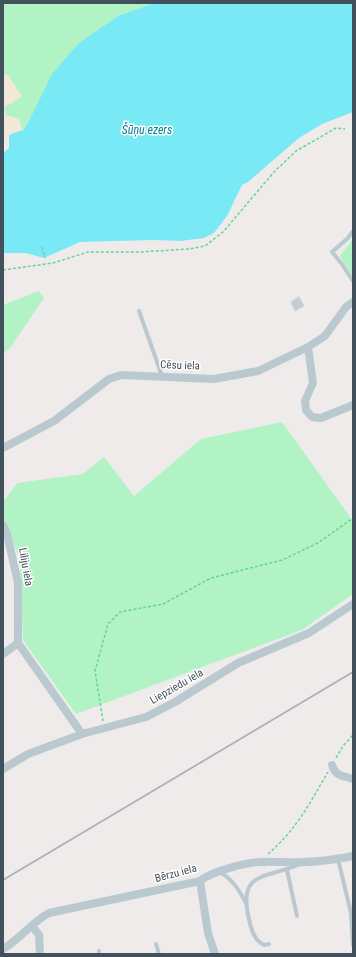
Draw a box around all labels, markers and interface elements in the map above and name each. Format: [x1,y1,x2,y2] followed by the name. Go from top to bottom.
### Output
[122,124,172,138] water label: Šūņu ezers
[160,359,200,373] street label: Cēsu iela
[15,547,35,587] street label: Liliju iela
[148,666,206,708] street label: Liepziedu iela
[154,862,198,886] street label: Bērzu iela

